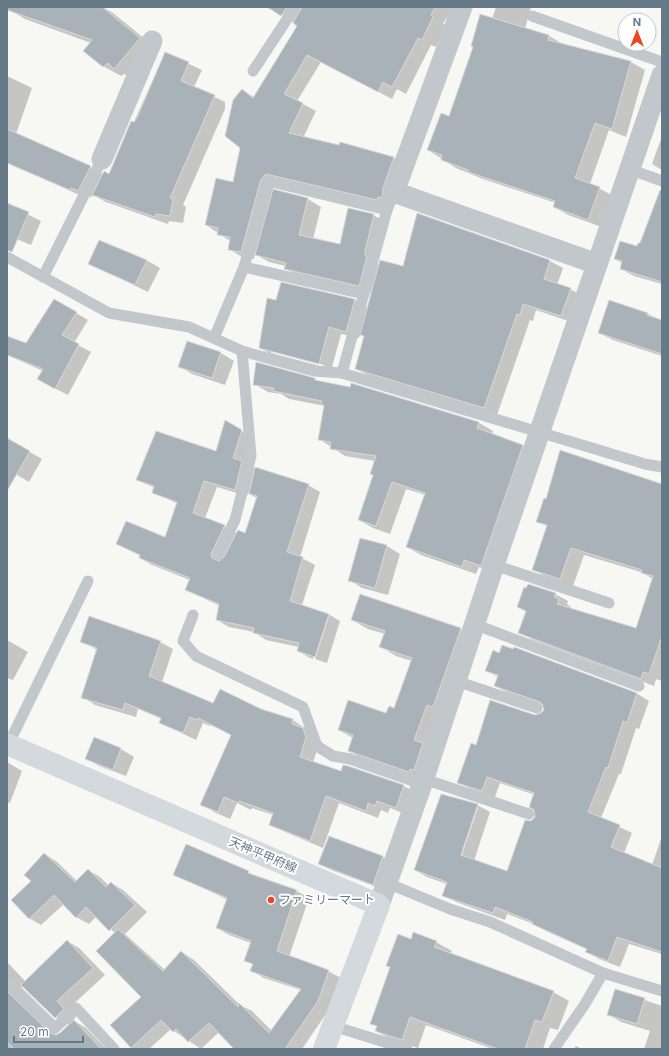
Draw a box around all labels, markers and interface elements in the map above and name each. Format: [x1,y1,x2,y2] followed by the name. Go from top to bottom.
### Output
[617,12,657,52] north arrow
[633,15,641,29] text: N
[227,834,299,876] street label: 天神平甲府線
[279,892,375,907] place label: ファミリーマート
[266,895,276,905] marker: ファミリーマート
[14,1018,83,1044] scale bar
[20,1024,49,1039] text: 20 m

